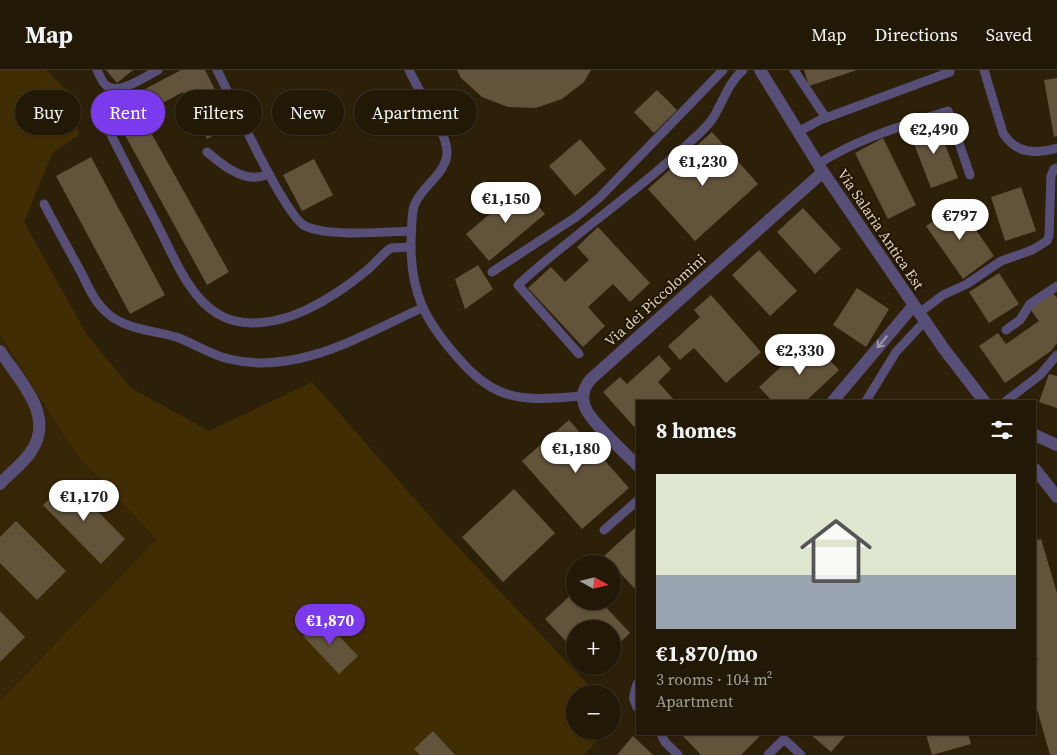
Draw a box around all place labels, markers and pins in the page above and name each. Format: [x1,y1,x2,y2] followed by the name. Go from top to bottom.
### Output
[893,112,975,155] pin: €2,490
[662,144,744,187] pin: €1,230
[465,182,547,224] pin: €1,150
[930,198,990,241] pin: €797
[759,334,841,376] pin: €2,330
[535,432,617,474] pin: €1,180
[43,480,125,522] pin: €1,170
[289,604,371,646] pin: €1,870

